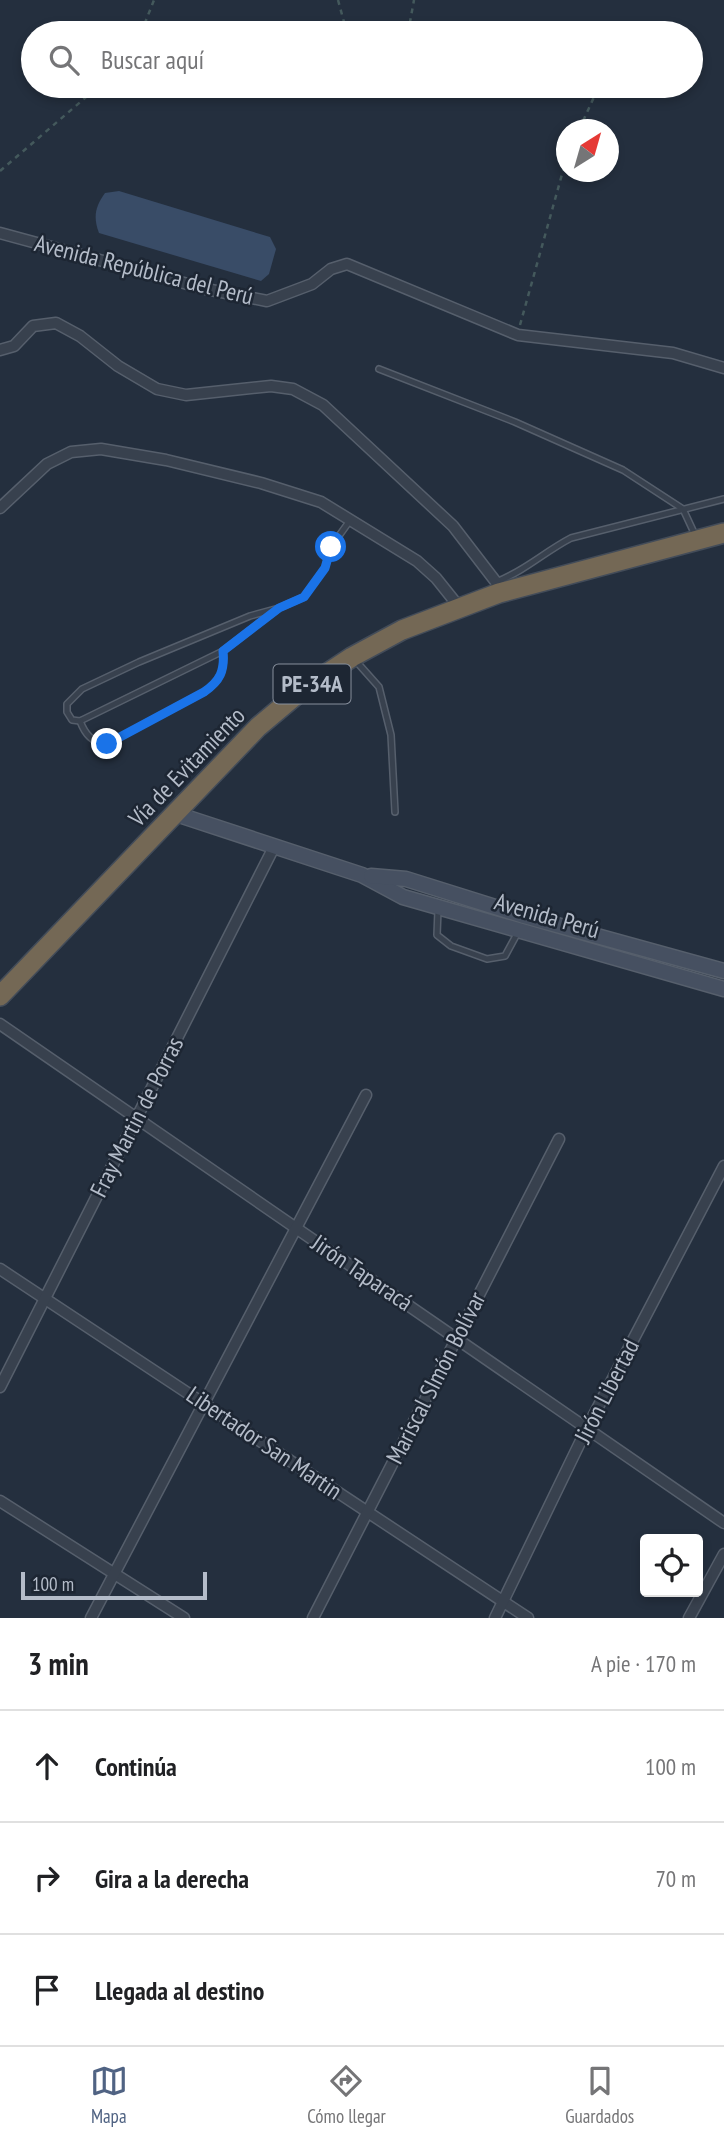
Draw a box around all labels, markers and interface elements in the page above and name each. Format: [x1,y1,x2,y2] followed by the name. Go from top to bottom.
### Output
[21,21,703,98] search box
[45,41,83,79] icon: search
[101,43,204,76] text: Buscar aquí
[556,119,619,182] north arrow
[31,227,257,312] street label: Avenida República del Perú
[315,531,346,562] route start
[274,664,350,704] road number: PE-34A
[121,700,251,834] street label: Vía de Evitamiento
[91,728,122,759] route end
[491,886,603,945] street label: Avenida Perú
[83,1031,190,1202] street label: Fray Martin de Porras
[305,1227,419,1318] street label: Jirón Taparacá
[379,1286,492,1469] street label: Mariscal SImón Bolívar
[567,1333,646,1449] street label: Jirón Libertad
[181,1379,348,1506] street label: Libertador San Martin
[640,1534,703,1597] map controls
[640,1534,703,1597] button: locate
[21,1569,206,1601] scale bar
[32,1572,74,1596] text: 100 m
[28,1644,89,1683] text: 3 min
[591,1649,696,1678] text: A pie · 170 m
[28,1747,66,1785] icon: ahead
[95,1750,177,1783] text: Continúa
[645,1752,696,1781] text: 100 m
[28,1859,66,1897] icon: right
[95,1862,249,1895] text: Gira a la derecha
[655,1864,696,1893] text: 70 m
[28,1971,66,2009] icon: arrive
[95,1974,264,2007] text: Llegada al destino
[90,2062,128,2128] tab: Mapa
[307,2062,386,2128] tab: Cómo llegar
[565,2062,634,2128] tab: Guardados

